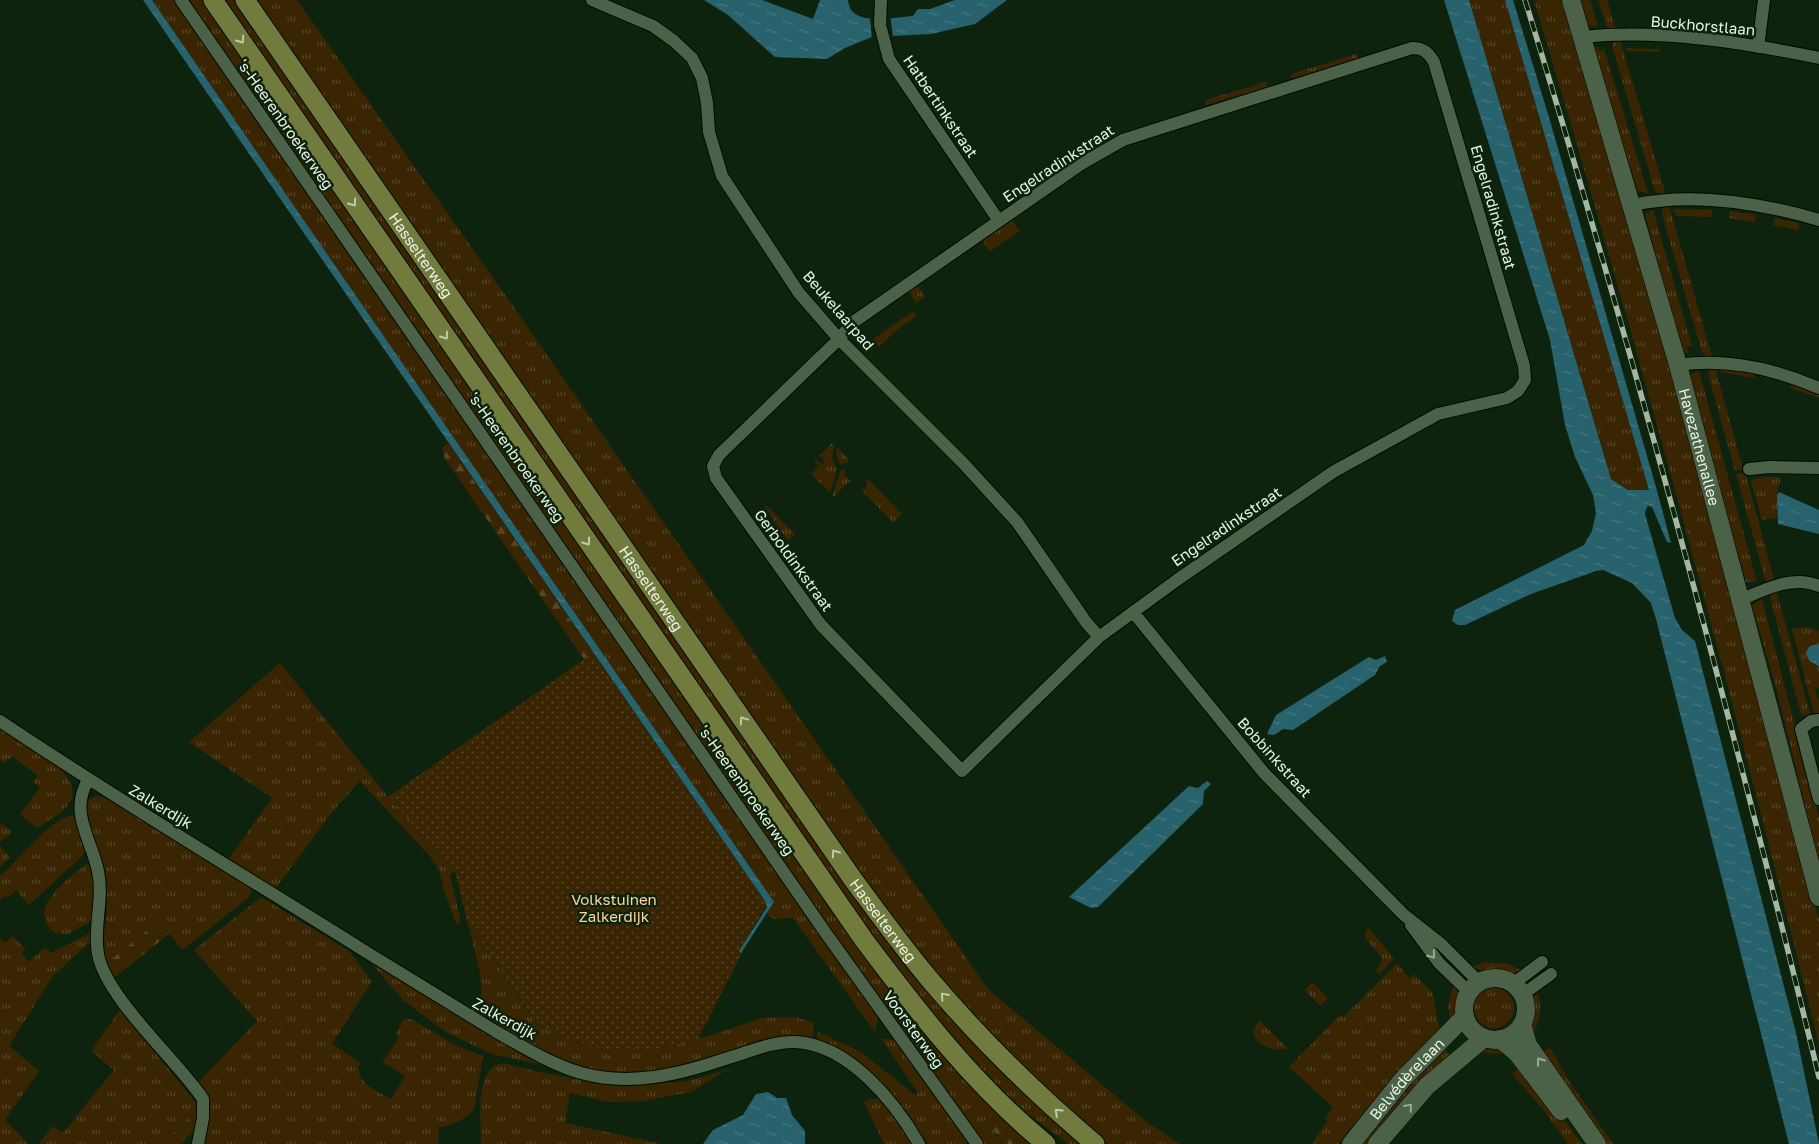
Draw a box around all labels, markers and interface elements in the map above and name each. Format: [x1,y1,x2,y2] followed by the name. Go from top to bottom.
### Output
[1650,11,1756,39] street label: Buckhorstlaan
[235,34,244,44] one-way arrow
[900,51,982,161] street label: Hatbertinkstraat
[234,55,338,193] street label: 's-Heerenbroekerweg
[999,120,1117,206] street label: Engelradinkstraat
[1468,143,1520,271] street label: Engelradinkstraat
[347,197,356,206] one-way arrow
[385,209,457,301] street label: Hasselterweg
[800,267,878,353] street label: Beukelaarpad
[439,331,448,340] one-way arrow
[1675,386,1724,508] street label: Havezathenallee
[465,388,569,526] street label: 's-Heerenbroekerweg
[1168,483,1284,569] street label: Engelradinkstraat
[751,506,837,614] street label: Gerboldinkstraat
[581,536,590,546] one-way arrow
[616,542,687,634] street label: Hasselterweg
[1234,713,1316,801] street label: Bobbinkstraat
[740,716,749,725] one-way arrow
[695,721,799,859] street label: 's-Heerenbroekerweg
[126,780,196,832] street label: Zalkerdijk
[832,849,841,859] one-way arrow
[846,875,921,965] street label: Hasselterweg
[571,890,657,925] park label: Volkstuinen Zalkerdijk
[1427,949,1435,958] one-way arrow
[880,987,948,1071] street label: Voorsterweg
[470,993,541,1043] street label: Zalkerdijk
[941,993,950,1002] one-way arrow
[1365,1034,1448,1123] street label: Belvédèrelaan
[1537,1057,1546,1067] one-way arrow
[1403,1104,1411,1113] one-way arrow
[1055,1109,1064,1118] one-way arrow

